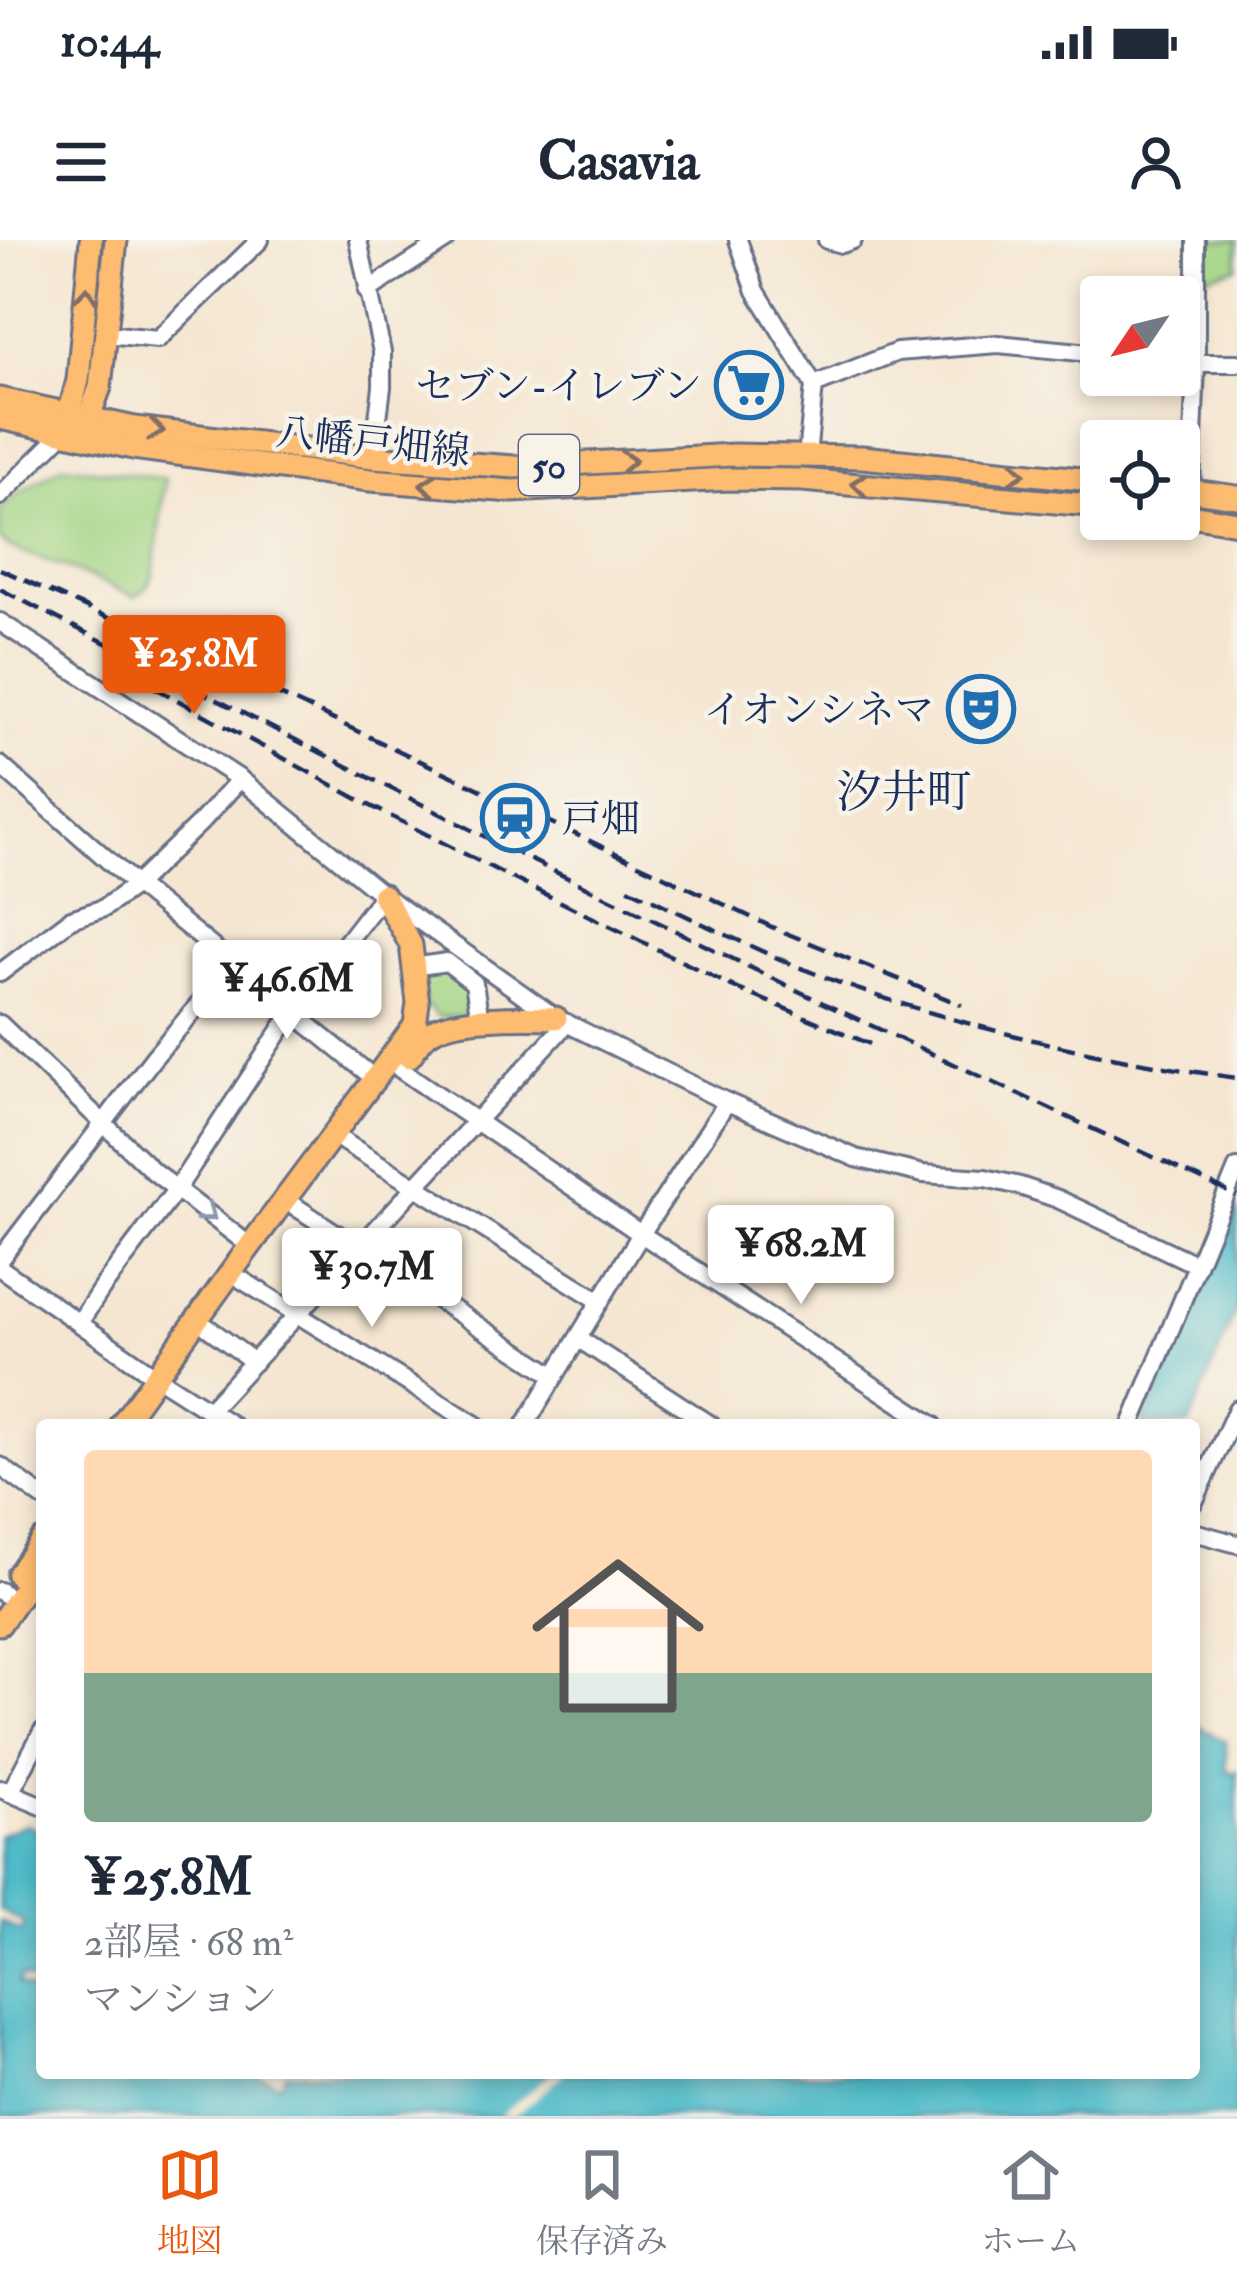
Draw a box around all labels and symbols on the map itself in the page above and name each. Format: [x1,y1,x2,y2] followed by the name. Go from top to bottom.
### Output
[1080,276,1200,396] north arrow
[73,285,98,304] one-way arrow
[714,350,784,420] supermarket icon: セブン-イレブン
[416,362,702,411] place label: セブン-イレブン
[273,408,472,477] street label: 八幡戸畑線
[146,417,166,443] one-way arrow
[519,435,579,495] road number: 50
[619,448,638,474] one-way arrow
[1008,460,1027,485] one-way arrow
[418,472,437,498] one-way arrow
[849,472,868,498] one-way arrow
[96,615,292,717] pin: ¥25.8M
[946,674,1016,744] theatre icon: イオンシネマ
[703,686,934,735] place label: イオンシネマ
[836,765,972,821] district label: 汐井町
[480,783,550,853] station icon: 戸畑
[562,795,640,844] place label: 戸畑
[189,940,385,1042] pin: ¥46.6M
[195,1199,216,1221] one-way arrow
[703,1205,899,1307] pin: ¥68.2M
[274,1228,470,1330] pin: ¥30.7M

